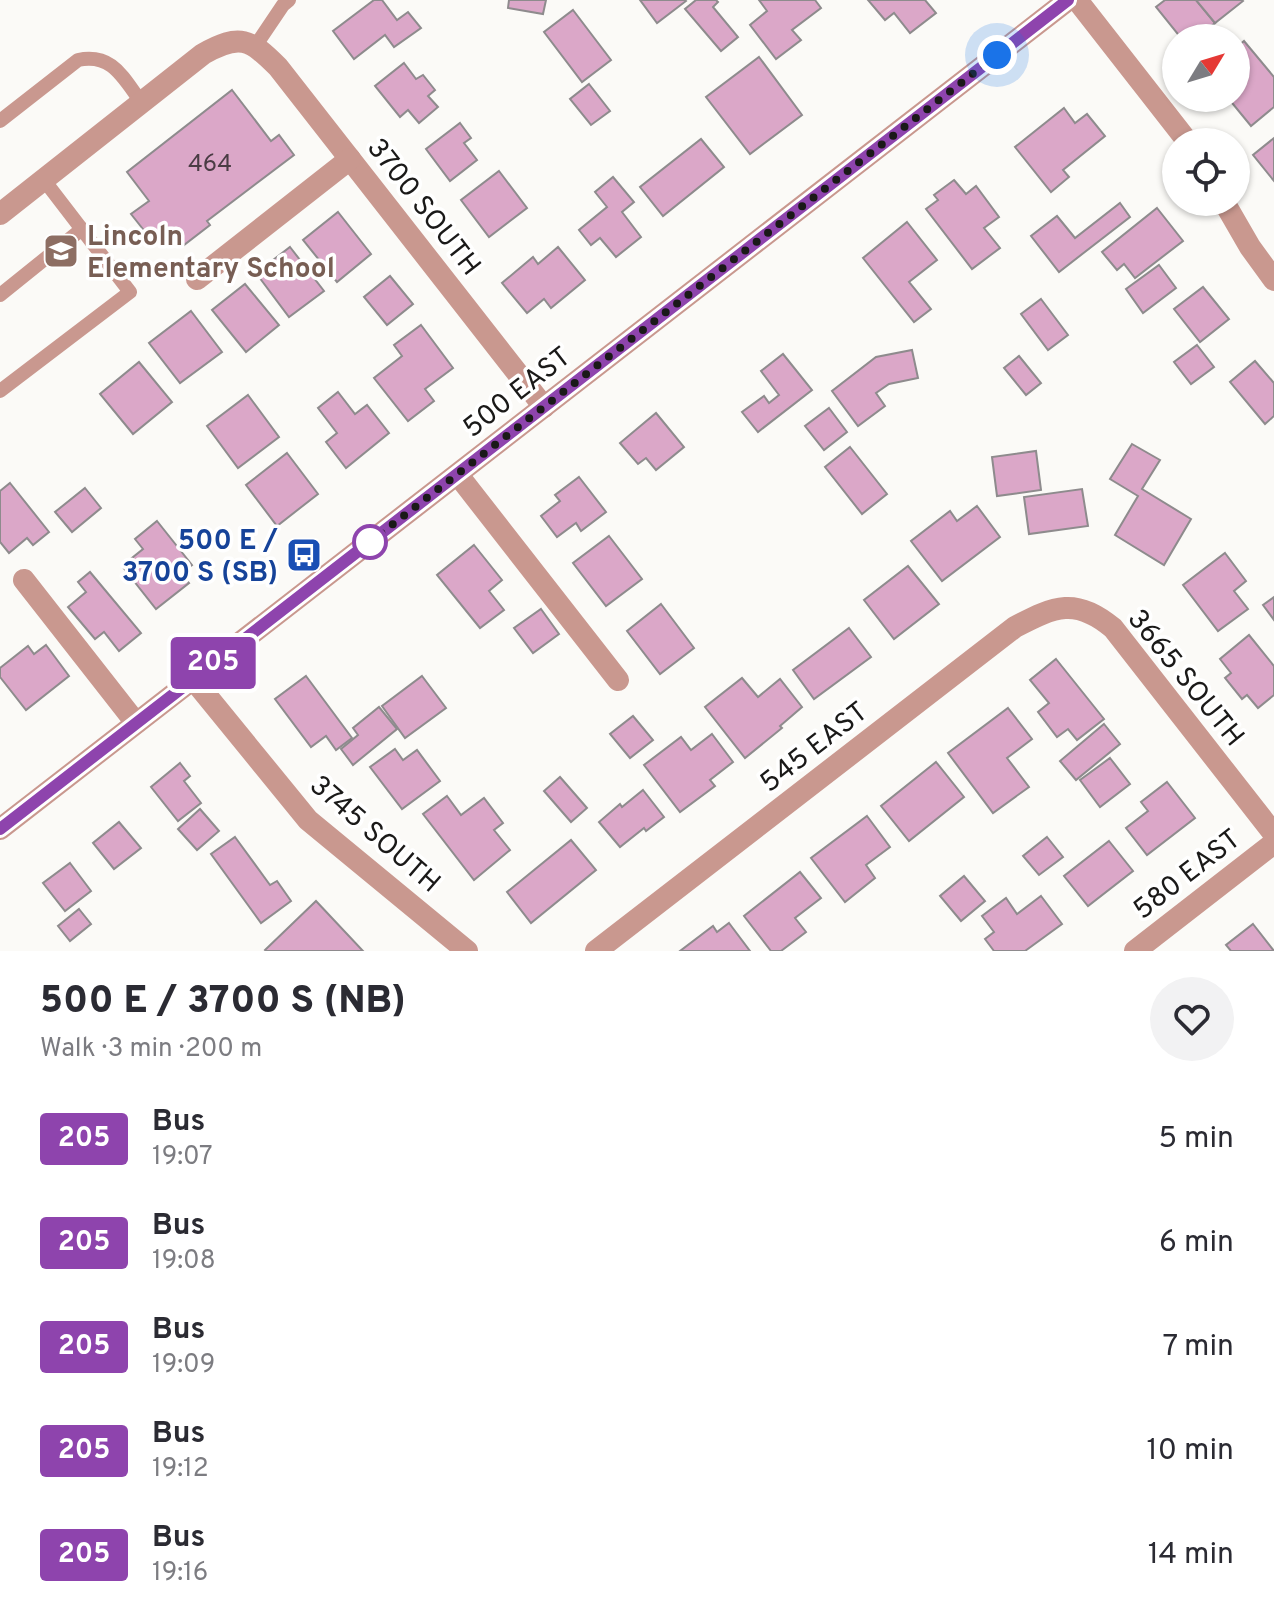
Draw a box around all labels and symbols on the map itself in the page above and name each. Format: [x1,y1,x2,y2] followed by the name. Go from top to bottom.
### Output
[1162,24,1250,112] north arrow
[977,35,1017,75] your location
[358,132,488,284] street label: 3700 SOUTH
[188,150,232,180] house number: 464
[87,220,335,288] place label: Lincoln Elementary School
[42,232,80,270] school or university icon: Lincoln Elementary School
[457,340,579,447] street label: 500 EAST
[122,524,278,592] place label: 500 E / 3700 S (SB)
[353,525,387,559] unlabelled marker
[285,536,323,574] bus stop icon: 500 E / 3700 S (SB)
[1118,603,1251,755] street label: 3665 SOUTH
[167,637,259,689] line badge: 205
[754,695,876,802] street label: 545 EAST
[301,769,447,902] street label: 3745 SOUTH
[1127,822,1249,929] street label: 580 EAST

